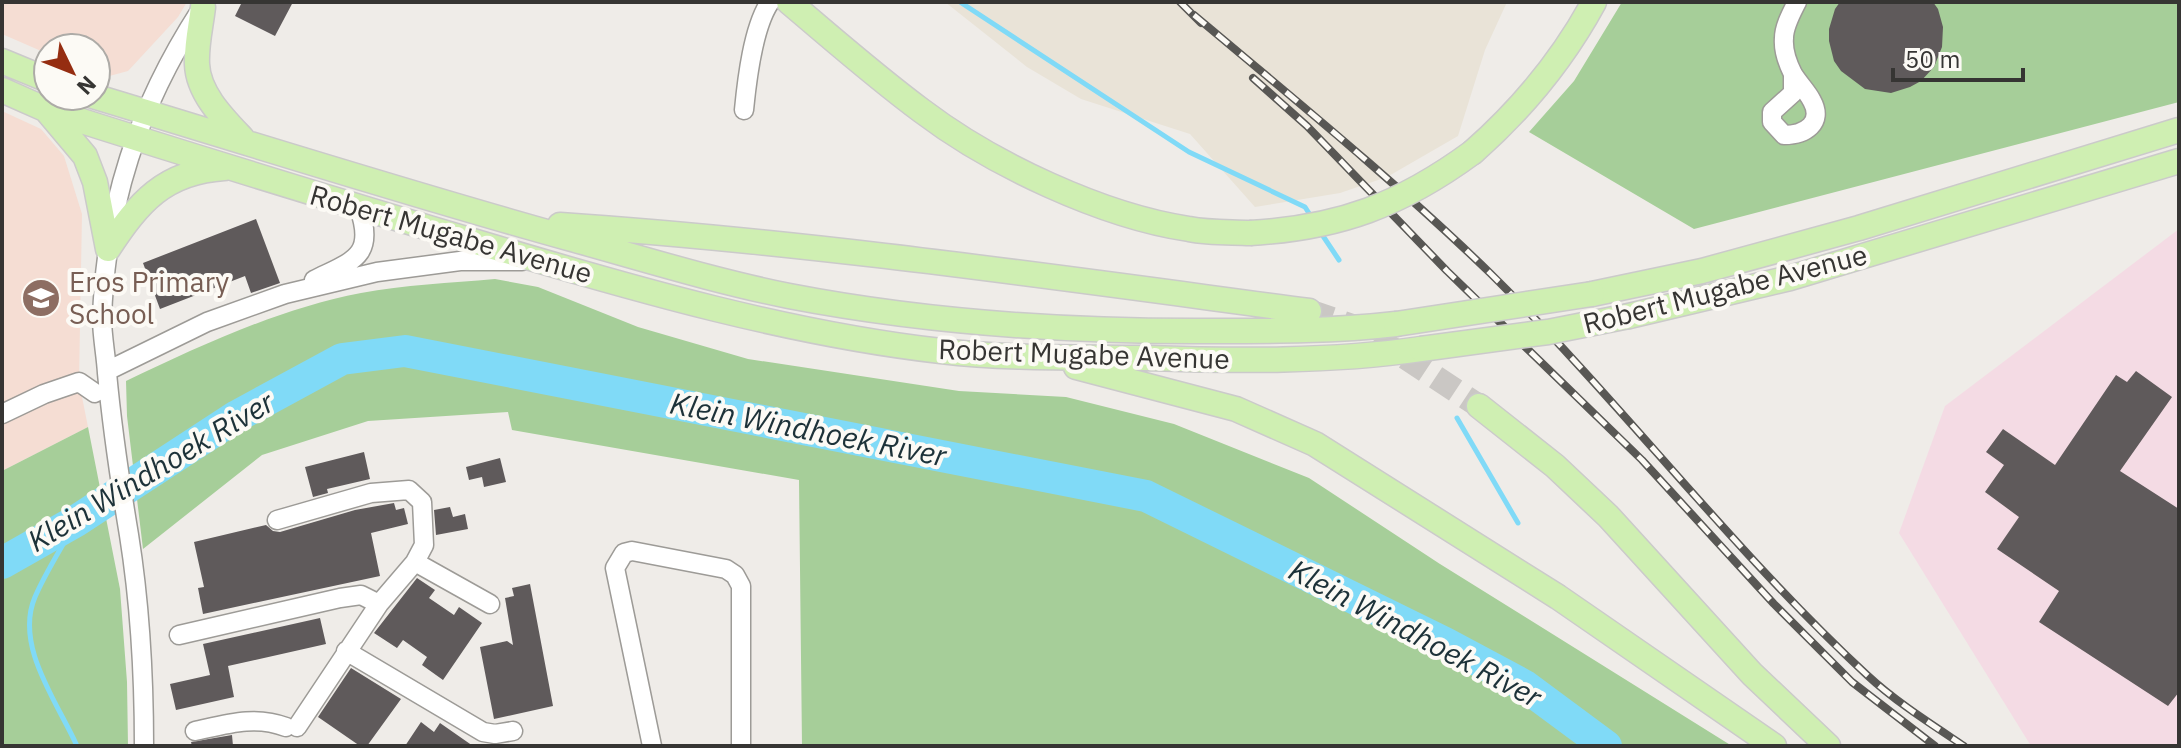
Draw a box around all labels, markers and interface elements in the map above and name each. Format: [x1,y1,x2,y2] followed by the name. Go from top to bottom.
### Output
[32,32,112,112] north arrow
[1893,32,2023,82] scale bar
[1905,43,1960,75] text: 50 m
[71,70,103,102] text: N
[306,176,596,291] street label: Robert Mugabe Avenue
[1579,235,1871,342] street label: Robert Mugabe Avenue
[69,263,229,332] place label: Eros Primary School
[20,277,62,319] school or university icon: Eros Primary School
[938,330,1230,377] street label: Robert Mugabe Avenue
[20,381,281,560] water label: Klein Windhoek River
[667,383,951,475] water label: Klein Windhoek River
[1283,550,1550,716] water label: Klein Windhoek River

